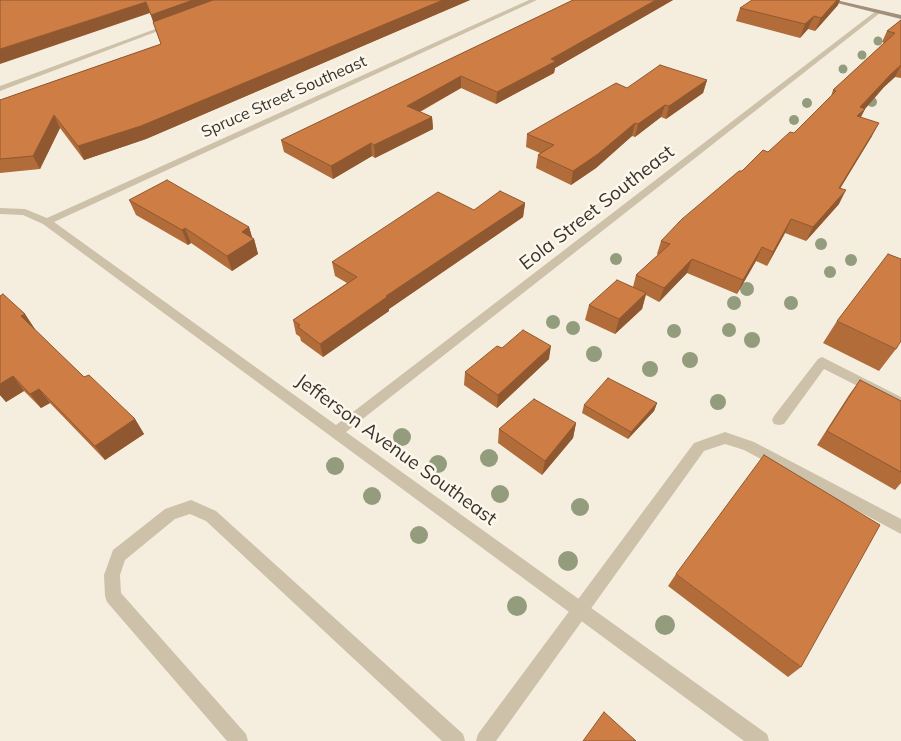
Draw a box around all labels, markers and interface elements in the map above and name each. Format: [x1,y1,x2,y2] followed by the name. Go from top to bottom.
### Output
[198,52,370,142] street label: Spruce Street Southeast
[515,141,679,275] street label: Eola Street Southeast
[291,369,501,531] street label: Jefferson Avenue Southeast

